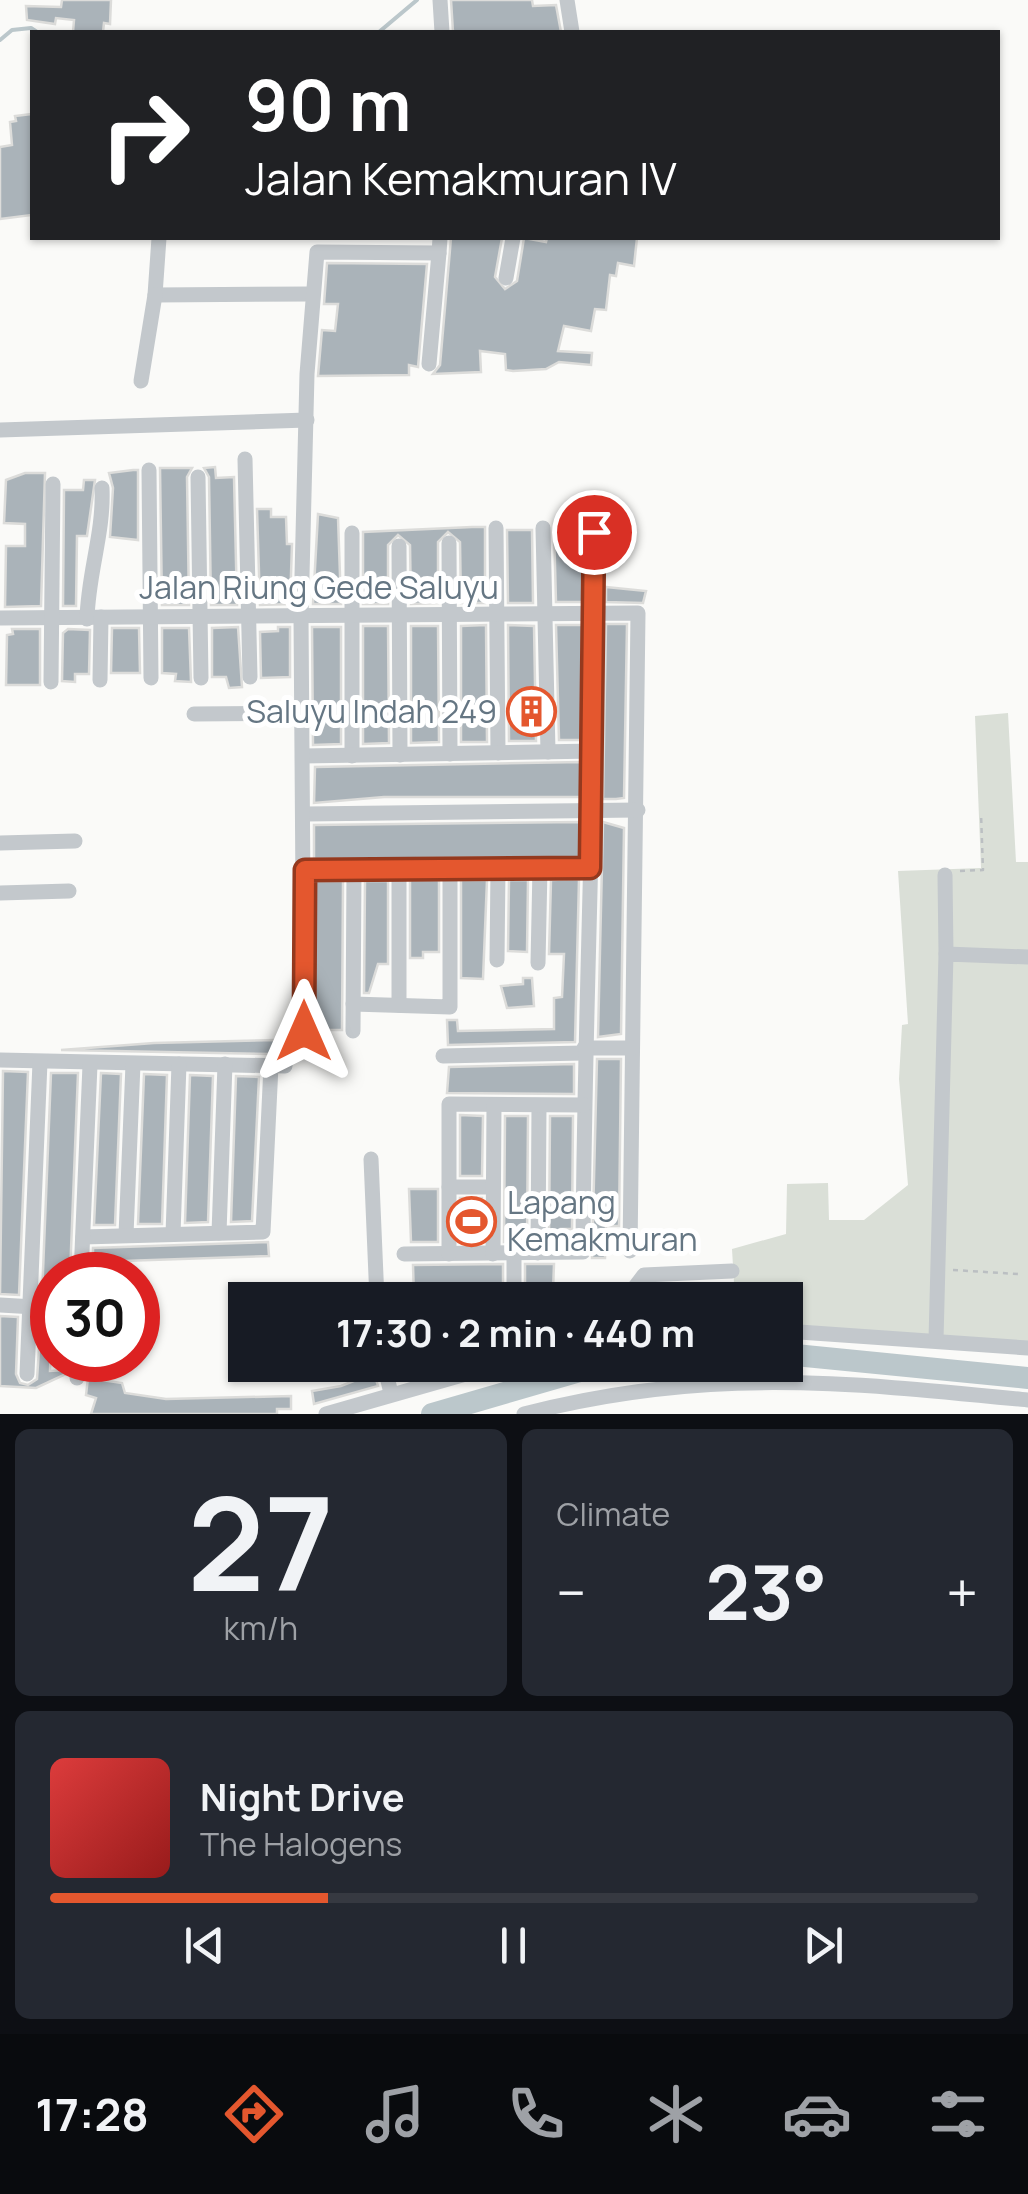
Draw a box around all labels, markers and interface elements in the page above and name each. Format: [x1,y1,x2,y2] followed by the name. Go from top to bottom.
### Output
[245,56,412,152] text: 90 m
[80,70,210,200] icon: right
[245,147,677,209] text: Jalan Kemakmuran IV
[552,490,637,575] pin
[567,505,622,560] icon: arrive
[139,565,499,609] street label: Jalan Riung Gede Saluyu
[506,686,558,738] building icon: Saluyu Indah 249
[246,689,497,733] place label: Saluyu Indah 249
[252,979,356,1083] position arrow
[507,1180,698,1261] place label: Lapang Kemakmuran
[446,1195,498,1247] sports icon: Lapang Kemakmuran
[30,1252,160,1382] speed limit sign: 30
[336,1306,695,1358] text: 17:30 · 2 min · 440 m
[187,1452,334,1630] text: 27
[557,1492,670,1536] text: Climate
[705,1540,827,1643] text: 23°
[557,1554,586,1630] text: −
[946,1554,978,1630] text: +
[224,1606,298,1650] text: km/h
[200,1770,405,1822] text: Night Drive
[200,1822,402,1866] text: The Halogens
[177,1918,232,1973] icon: previous
[486,1918,541,1973] icon: pause
[796,1918,851,1973] icon: next
[219,2079,289,2149] icon: directions
[360,2079,430,2149] icon: music
[501,2079,571,2149] icon: phone
[641,2079,711,2149] icon: climate
[782,2079,852,2149] icon: car
[923,2079,993,2149] icon: filters
[35,2083,149,2145] text: 17:28

